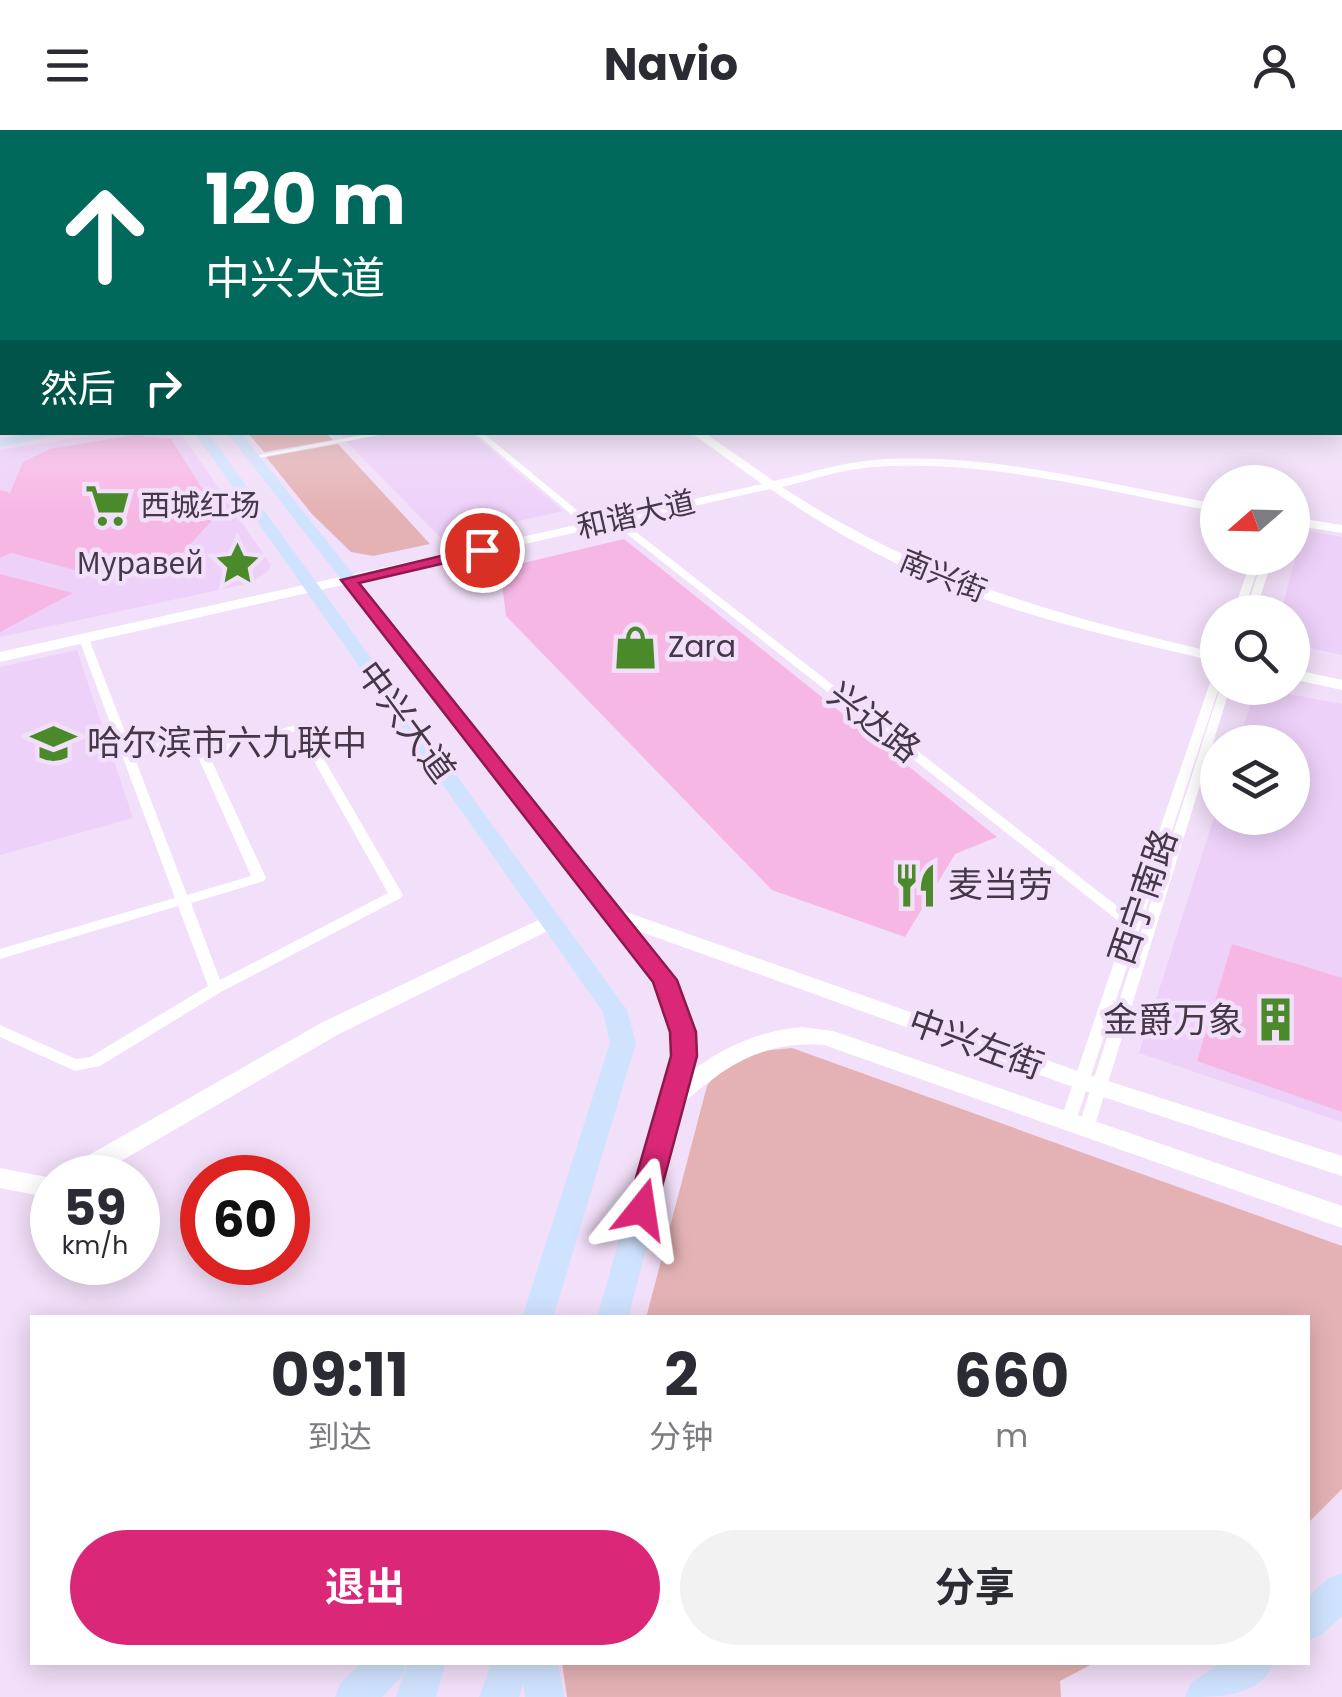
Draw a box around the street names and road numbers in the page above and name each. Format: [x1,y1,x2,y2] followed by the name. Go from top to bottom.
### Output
[573,480,699,549] street label: 和谐大道
[893,539,993,612] street label: 南兴街
[345,651,467,793] street label: 中兴大道
[818,670,931,773] street label: 兴达路
[1097,823,1188,971] street label: 西宁南路
[902,997,1050,1090] street label: 中兴左街

